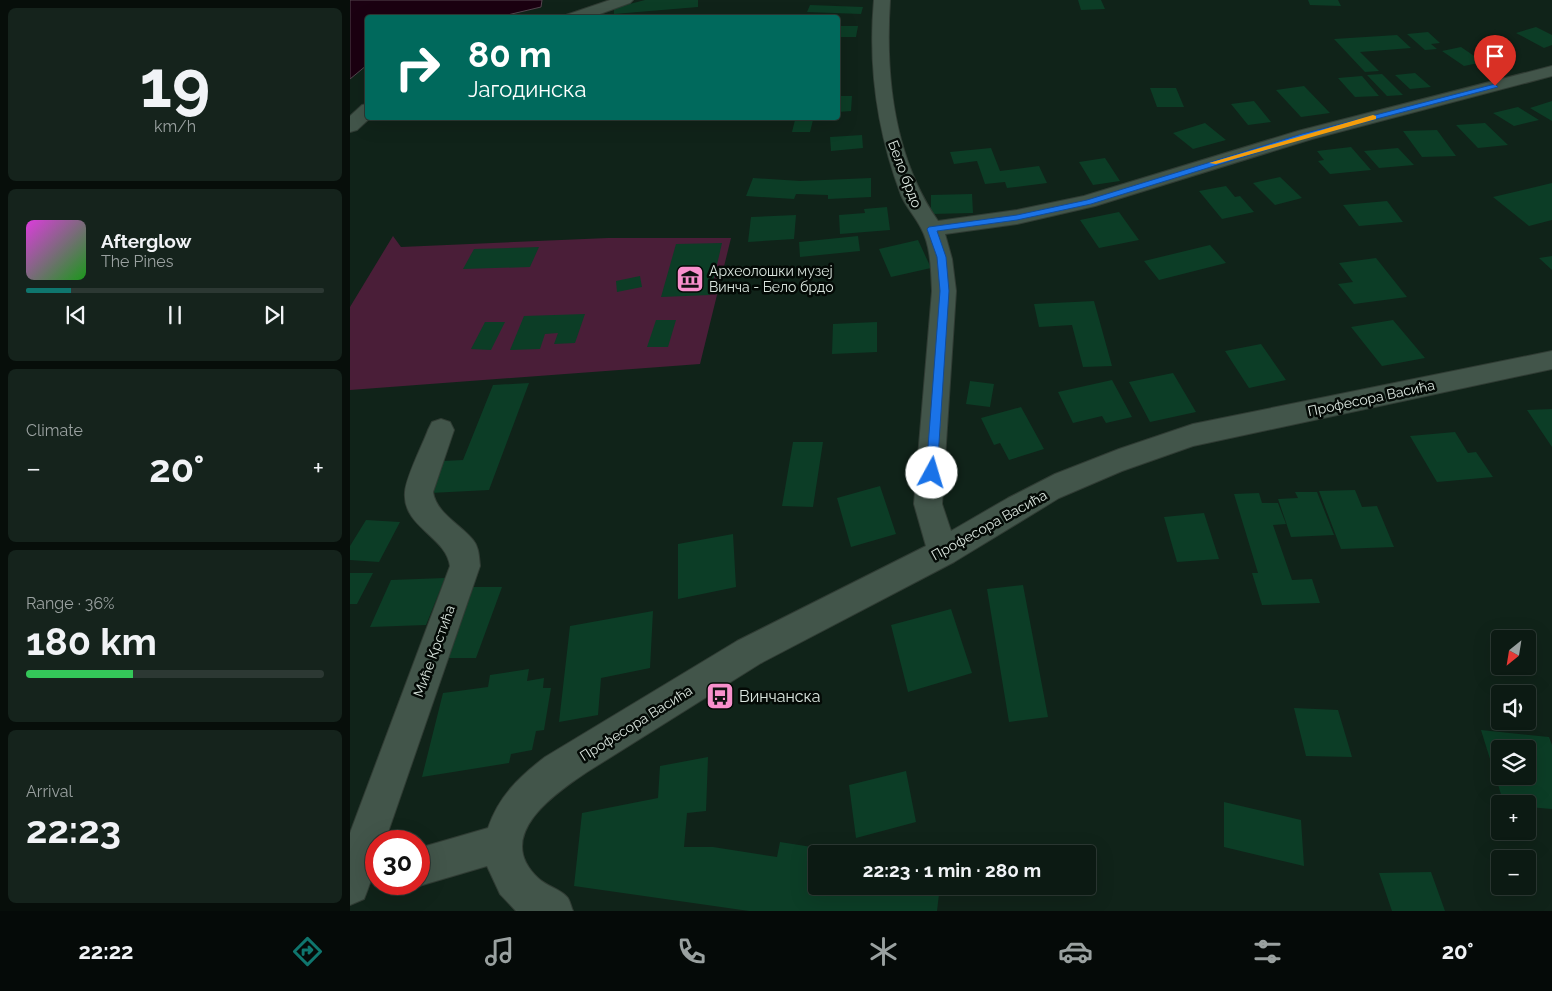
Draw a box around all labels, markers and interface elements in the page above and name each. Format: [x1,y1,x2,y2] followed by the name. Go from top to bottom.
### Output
[468,34,552,75] text: 80 m
[385,35,450,100] icon: right
[1474,35,1516,86] pin
[1481,42,1509,70] icon: arrive
[140,46,210,122] text: 19
[468,76,587,102] text: Јагодинска
[154,117,196,136] text: km/h
[885,138,925,210] street label: Бело брдо
[101,230,191,252] text: Afterglow
[101,252,173,271] text: The Pines
[709,263,834,295] place label: Археолошки музеј Винча - Бело брдо
[675,264,705,294] museum icon: Археолошки музеј Винча - Бело брдо
[62,301,90,329] icon: previous
[161,301,189,329] icon: pause
[260,301,288,329] icon: next
[1306,377,1436,419] street label: Професора Васића
[26,421,83,440] text: Climate
[149,446,204,491] text: 20°
[905,446,957,498] position arrow
[26,452,41,485] text: −
[312,452,324,485] text: +
[928,487,1050,563] street label: Професора Васића
[26,594,114,613] text: Range · 36%
[410,603,458,699] street label: Миће Крстића
[26,619,157,664] text: 180 km
[1491,630,1536,675] north arrow
[1491,630,1536,895] map controls
[705,681,735,711] bus stop icon: Винчанска
[577,682,695,764] street label: Професора Васића
[1491,685,1536,730] button: sound
[739,687,821,706] place label: Винчанска
[1491,740,1536,785] button: layers
[26,782,73,801] text: Arrival
[1491,795,1536,840] button: +
[26,807,121,852] text: 22:23
[365,830,430,895] speed limit sign: 30
[1491,850,1536,895] button: −
[863,859,1041,881] text: 22:23 · 1 min · 280 m
[290,934,325,969] icon: directions
[482,934,517,969] icon: music
[674,934,709,969] icon: phone
[866,934,901,969] icon: climate
[1058,934,1093,969] icon: car
[1250,934,1285,969] icon: filters
[78,938,134,964] text: 22:22
[1442,938,1474,964] text: 20°

